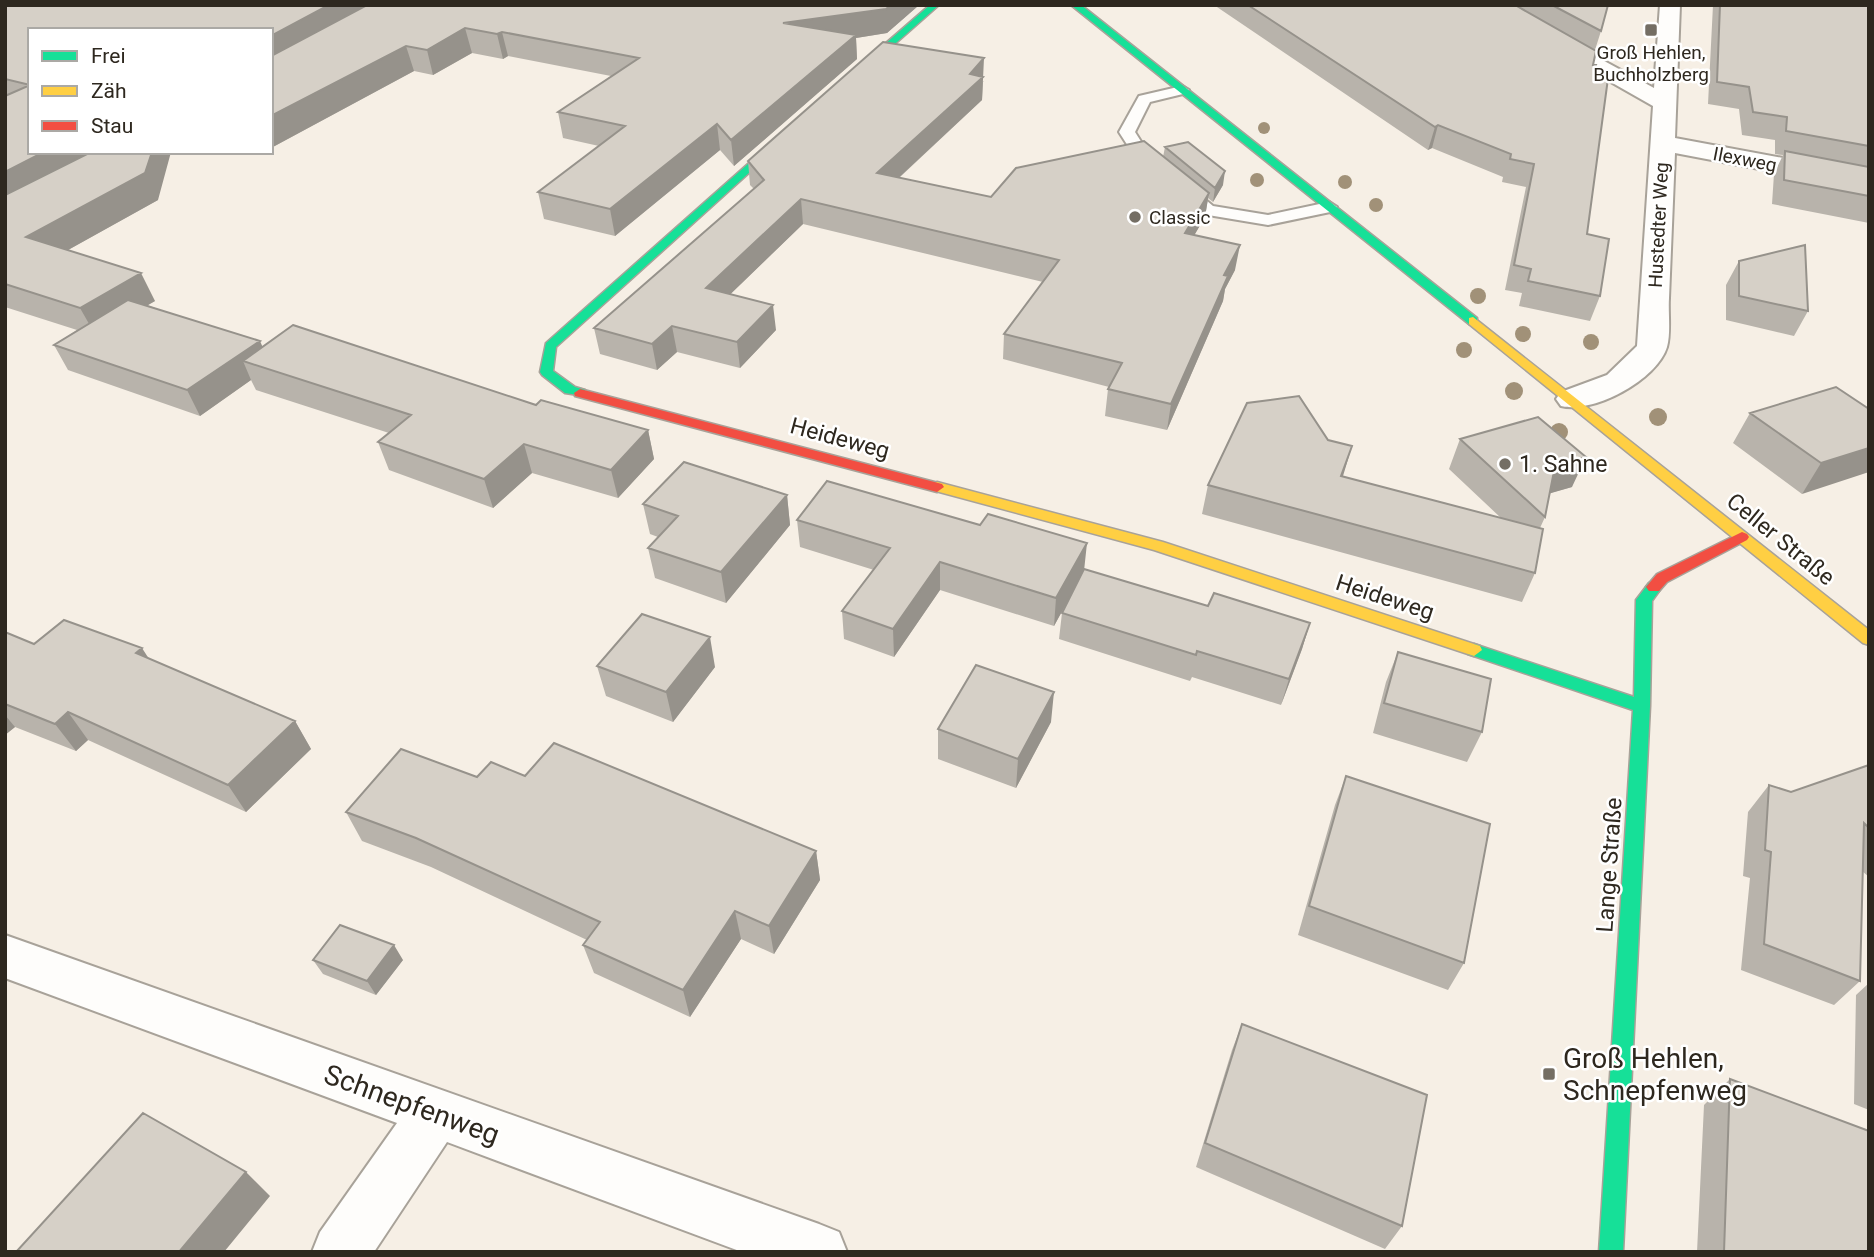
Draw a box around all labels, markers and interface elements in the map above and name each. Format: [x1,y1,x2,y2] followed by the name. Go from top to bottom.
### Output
[1643,22,1659,38] marker: Groß Hehlen, Buchholzberg
[28,28,273,154] legend
[1593,41,1709,86] place label: Groß Hehlen, Buchholzberg
[91,44,126,68] text: Frei
[91,79,127,103] text: Zäh
[91,114,133,138] text: Stau
[1711,142,1779,177] street label: Ilexweg
[1644,162,1673,288] street label: Hustedter Weg
[1149,206,1211,229] place label: Classic
[1127,209,1143,225] marker: Classic
[787,412,893,465] street label: Heideweg
[1519,451,1607,478] place label: 1. Sahne
[1497,456,1513,472] marker: 1. Sahne
[1721,488,1840,591] street label: Celler Straße
[1332,569,1437,626] street label: Heideweg
[1591,797,1628,933] street label: Lange Straße
[1563,1042,1747,1107] place label: Groß Hehlen, Schnepfenweg
[320,1057,504,1151] street label: Schnepfenweg
[1541,1066,1557,1082] marker: Groß Hehlen, Schnepfenweg

